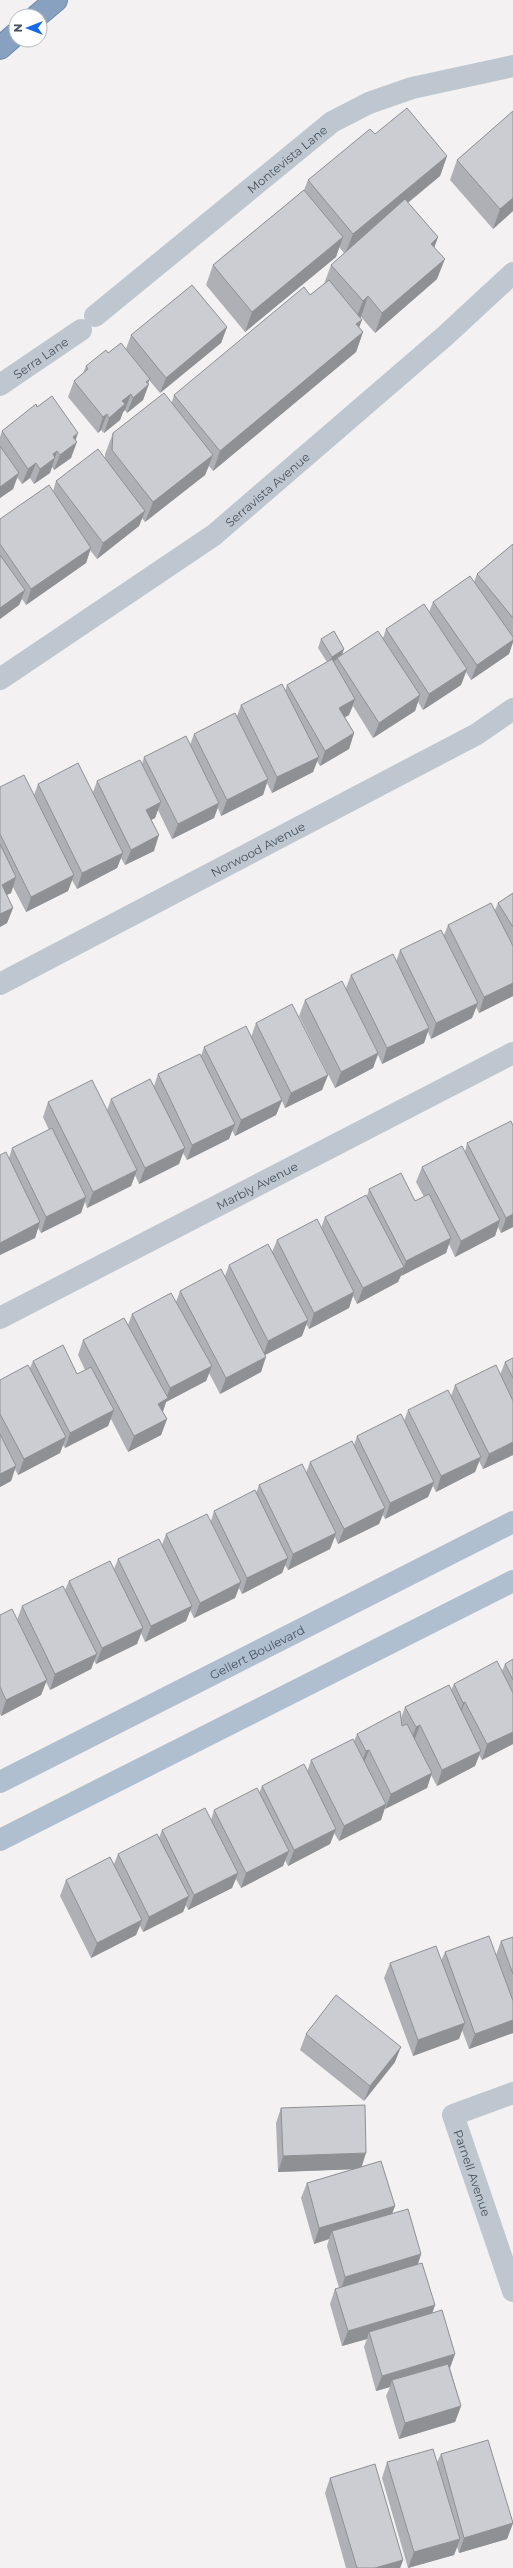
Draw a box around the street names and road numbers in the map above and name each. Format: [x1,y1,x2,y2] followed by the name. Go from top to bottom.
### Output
[244,122,330,196] street label: Montevista Lane
[10,333,71,382] street label: Serra Lane
[222,449,312,530] street label: Serravista Avenue
[208,818,307,880] street label: Norwood Avenue
[214,1158,300,1213] street label: Marbly Avenue
[207,1621,307,1682] street label: Gellert Boulevard
[451,2128,494,2218] street label: Parnell Avenue

